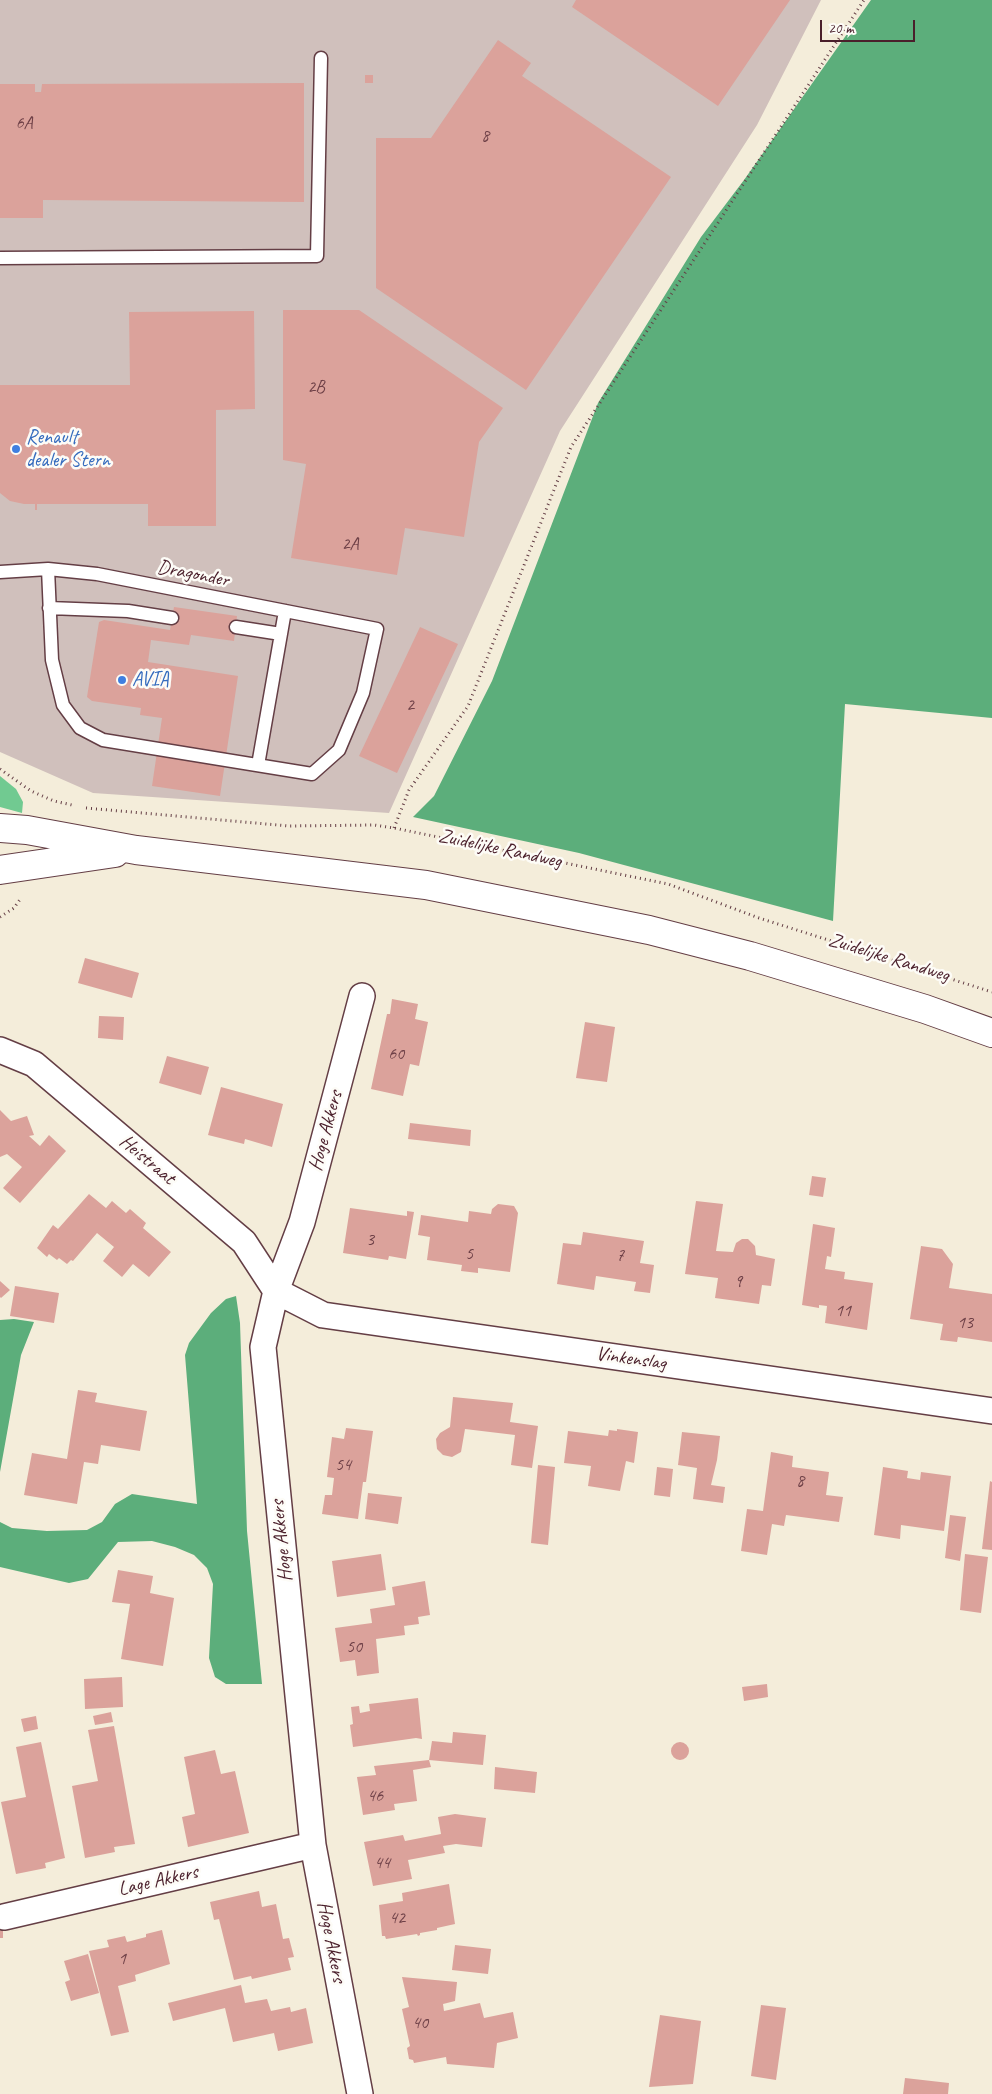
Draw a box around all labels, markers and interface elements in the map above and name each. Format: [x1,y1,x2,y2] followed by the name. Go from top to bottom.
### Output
[822,10,917,42] scale bar
[828,19,854,38] text: 20 m
[15,112,33,134] house number: 6A
[481,125,489,147] house number: 8
[307,376,325,398] house number: 2B
[26,426,110,473] place label: Renault dealer Stern
[10,443,22,455] marker: Renault dealer Stern
[341,533,359,555] house number: 2A
[155,555,231,593] street label: Dragonder
[132,668,169,692] place label: AVIA
[116,674,128,686] marker: AVIA
[406,694,414,716] house number: 2
[436,824,564,874] street label: Zuidelijke Randweg
[826,928,952,988] street label: Zuidelijke Randweg
[388,1043,404,1065] house number: 60
[304,1088,348,1174] street label: Hoge Akkers
[114,1130,180,1190] street label: Heistraat
[366,1229,374,1251] house number: 3
[465,1243,473,1265] house number: 5
[616,1245,624,1267] house number: 7
[734,1271,742,1293] house number: 9
[835,1300,851,1322] house number: 11
[957,1312,973,1334] house number: 13
[594,1342,668,1376] street label: Vinkenslag
[335,1454,351,1476] house number: 54
[796,1470,804,1492] house number: 8
[266,1499,298,1583] street label: Hoge Akkers
[346,1636,362,1658] house number: 50
[367,1785,383,1807] house number: 46
[374,1852,390,1874] house number: 44
[116,1860,200,1902] street label: Lage Akkers
[311,1900,351,1984] street label: Hoge Akkers
[389,1907,405,1929] house number: 42
[118,1948,126,1970] house number: 1
[412,2012,428,2034] house number: 40

